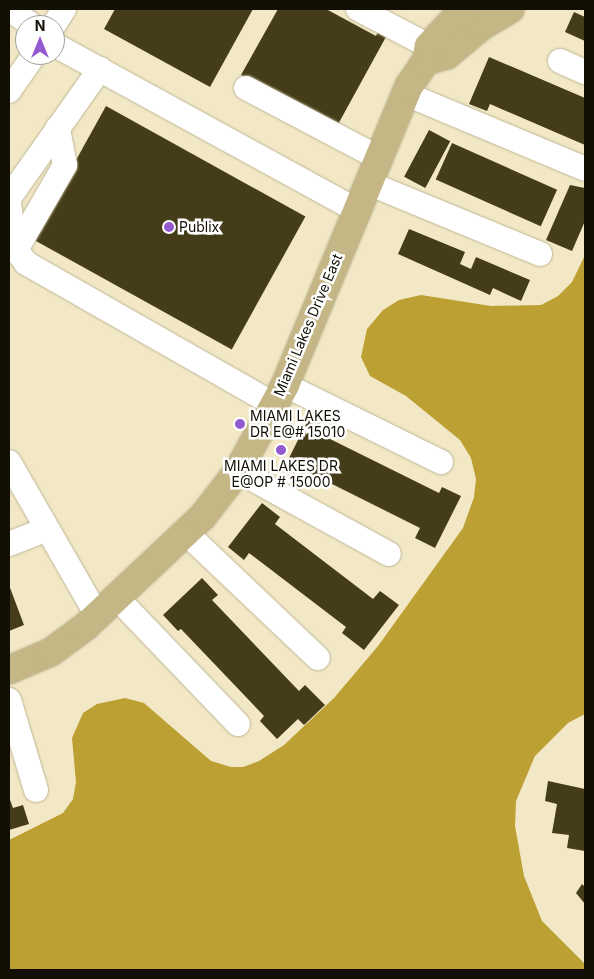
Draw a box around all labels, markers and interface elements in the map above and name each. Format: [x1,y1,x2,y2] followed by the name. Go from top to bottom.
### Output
[15,15,65,65] north arrow
[35,17,45,34] text: N
[179,219,219,235] place label: Publix
[163,221,175,233] marker: Publix
[270,251,346,399] street label: Miami Lakes Drive East
[250,408,345,441] place label: MIAMI LAKES DR E@# 15010
[234,418,246,430] marker: MIAMI LAKES DR E@# 15010
[275,444,287,456] marker: MIAMI LAKES DR E@OP # 15000
[224,458,338,491] place label: MIAMI LAKES DR E@OP # 15000

